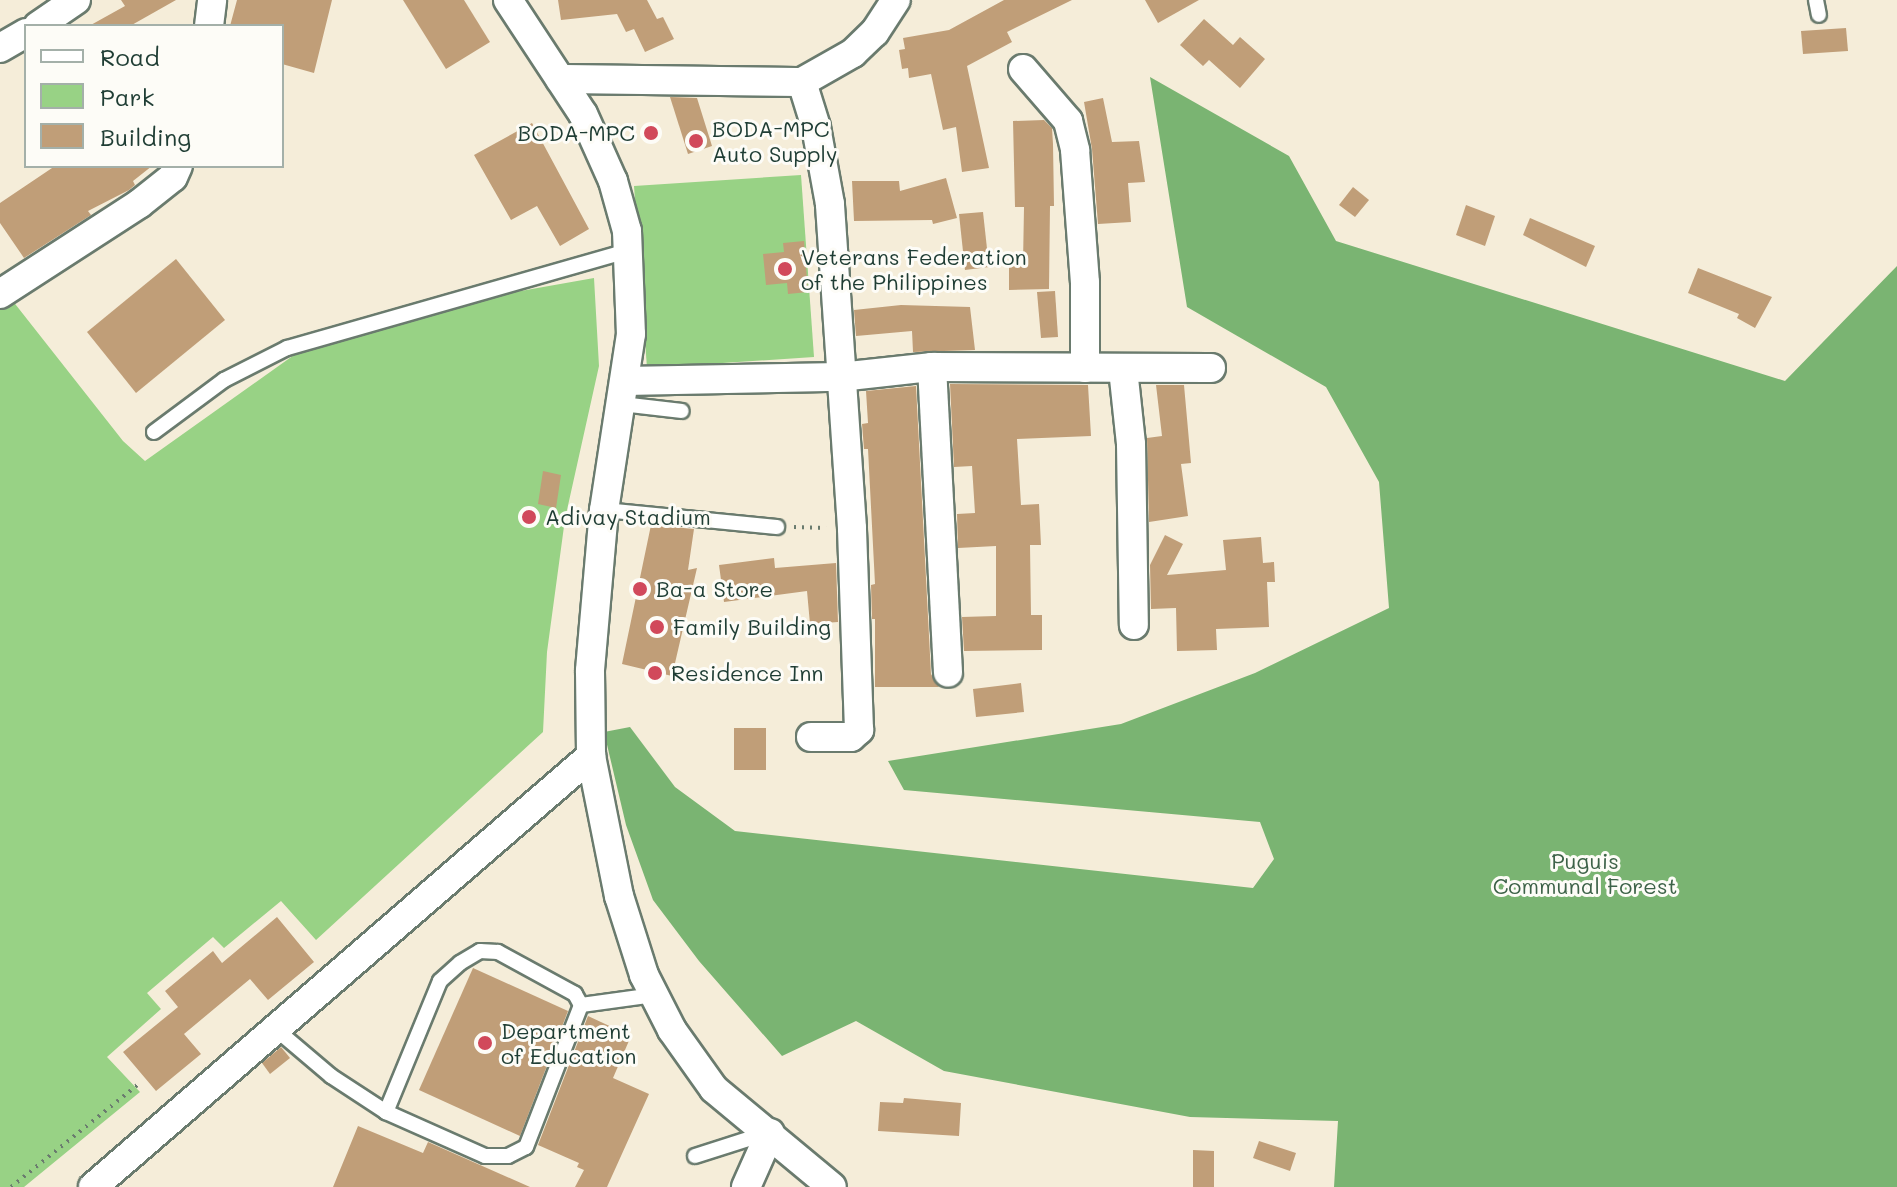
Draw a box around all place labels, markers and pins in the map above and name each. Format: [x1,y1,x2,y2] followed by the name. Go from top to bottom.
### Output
[712,115,838,166] place label: BODA-MPC Auto Supply
[518,120,635,146] place label: BODA-MPC
[642,124,660,142] marker: BODA-MPC
[687,132,705,150] marker: BODA-MPC Auto Supply
[801,243,1027,294] place label: Veterans Federation of the Philippines
[776,260,794,278] marker: Veterans Federation of the Philippines
[545,504,711,530] place label: Adivay Stadium
[520,508,538,526] marker: Adivay Stadium
[656,576,773,602] place label: Ba-a Store
[631,580,649,598] marker: Ba-a Store
[673,614,831,640] place label: Family Building
[648,618,666,636] marker: Family Building
[671,660,824,686] place label: Residence Inn
[646,664,664,682] marker: Residence Inn
[501,1017,637,1068] place label: Department of Education
[476,1034,494,1052] marker: Department of Education

